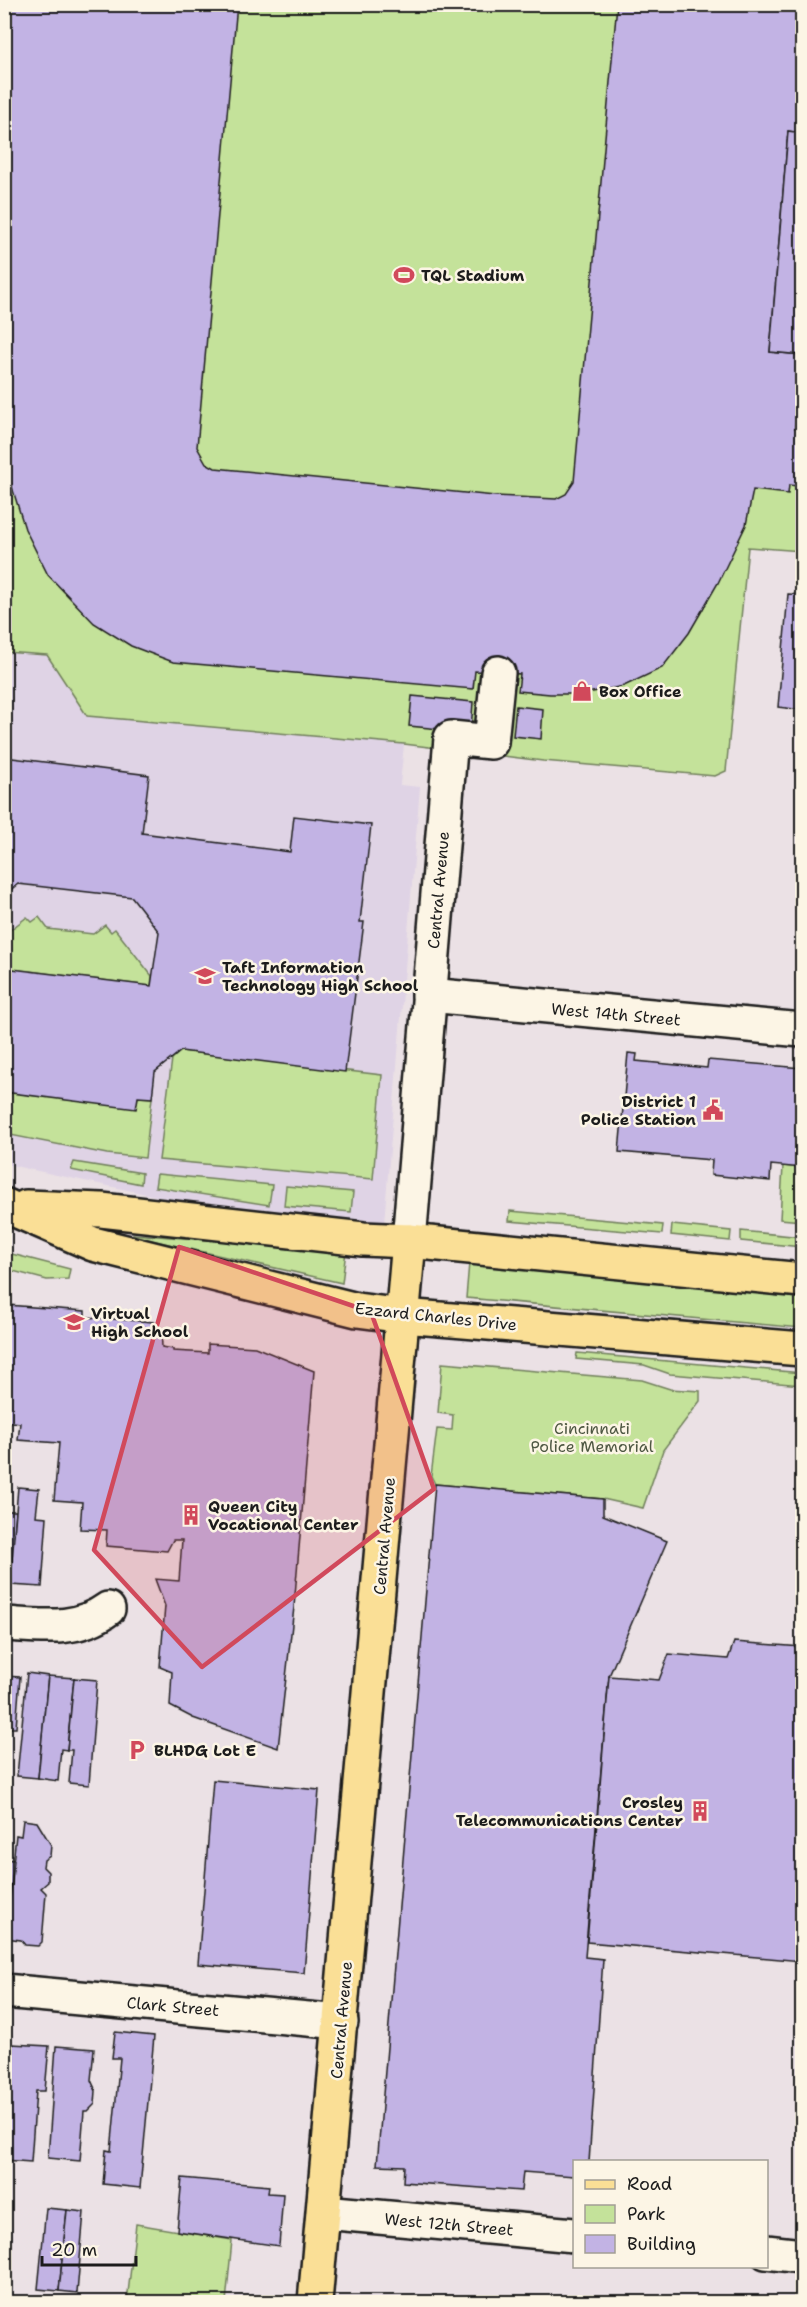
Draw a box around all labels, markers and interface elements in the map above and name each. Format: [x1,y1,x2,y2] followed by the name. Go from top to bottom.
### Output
[392,263,416,287] sports icon: TQL Stadium
[421,265,525,286] place label: TQL Stadium
[570,679,594,703] shop icon: Box Office
[599,681,682,702] place label: Box Office
[423,830,454,950] street label: Central Avenue
[222,957,419,996] place label: Taft Information Technology High School
[193,964,217,988] school or university icon: Taft Information Technology High School
[550,998,682,1031] street label: West 14th Street
[581,1091,696,1130] place label: District 1 Police Station
[701,1098,725,1122] public building icon: District 1 Police Station
[354,1298,518,1335] street label: Ezzard Charles Drive
[91,1303,189,1342] place label: Virtual High School
[62,1310,86,1334] school or university icon: Virtual High School
[530,1418,654,1457] park label: Cincinnati Police Memorial
[369,1476,400,1596] street label: Central Avenue
[208,1496,359,1535] place label: Queen City Vocational Center
[179,1503,203,1527] building icon: Queen City Vocational Center
[125,1738,149,1762] parking icon: BLHDG Lot E
[154,1740,256,1761] place label: BLHDG Lot E
[456,1792,683,1831] place label: Crosley Telecommunications Center
[688,1799,712,1823] building icon: Crosley Telecommunications Center
[326,1960,357,2080] street label: Central Avenue
[126,1992,220,2021] street label: Clark Street
[573,2160,768,2268] legend
[627,2172,672,2196] text: Road
[627,2202,666,2226] text: Park
[384,2208,514,2241] street label: West 12th Street
[42,2229,136,2267] scale bar
[627,2232,696,2256] text: Building
[51,2238,97,2262] text: 20 m

